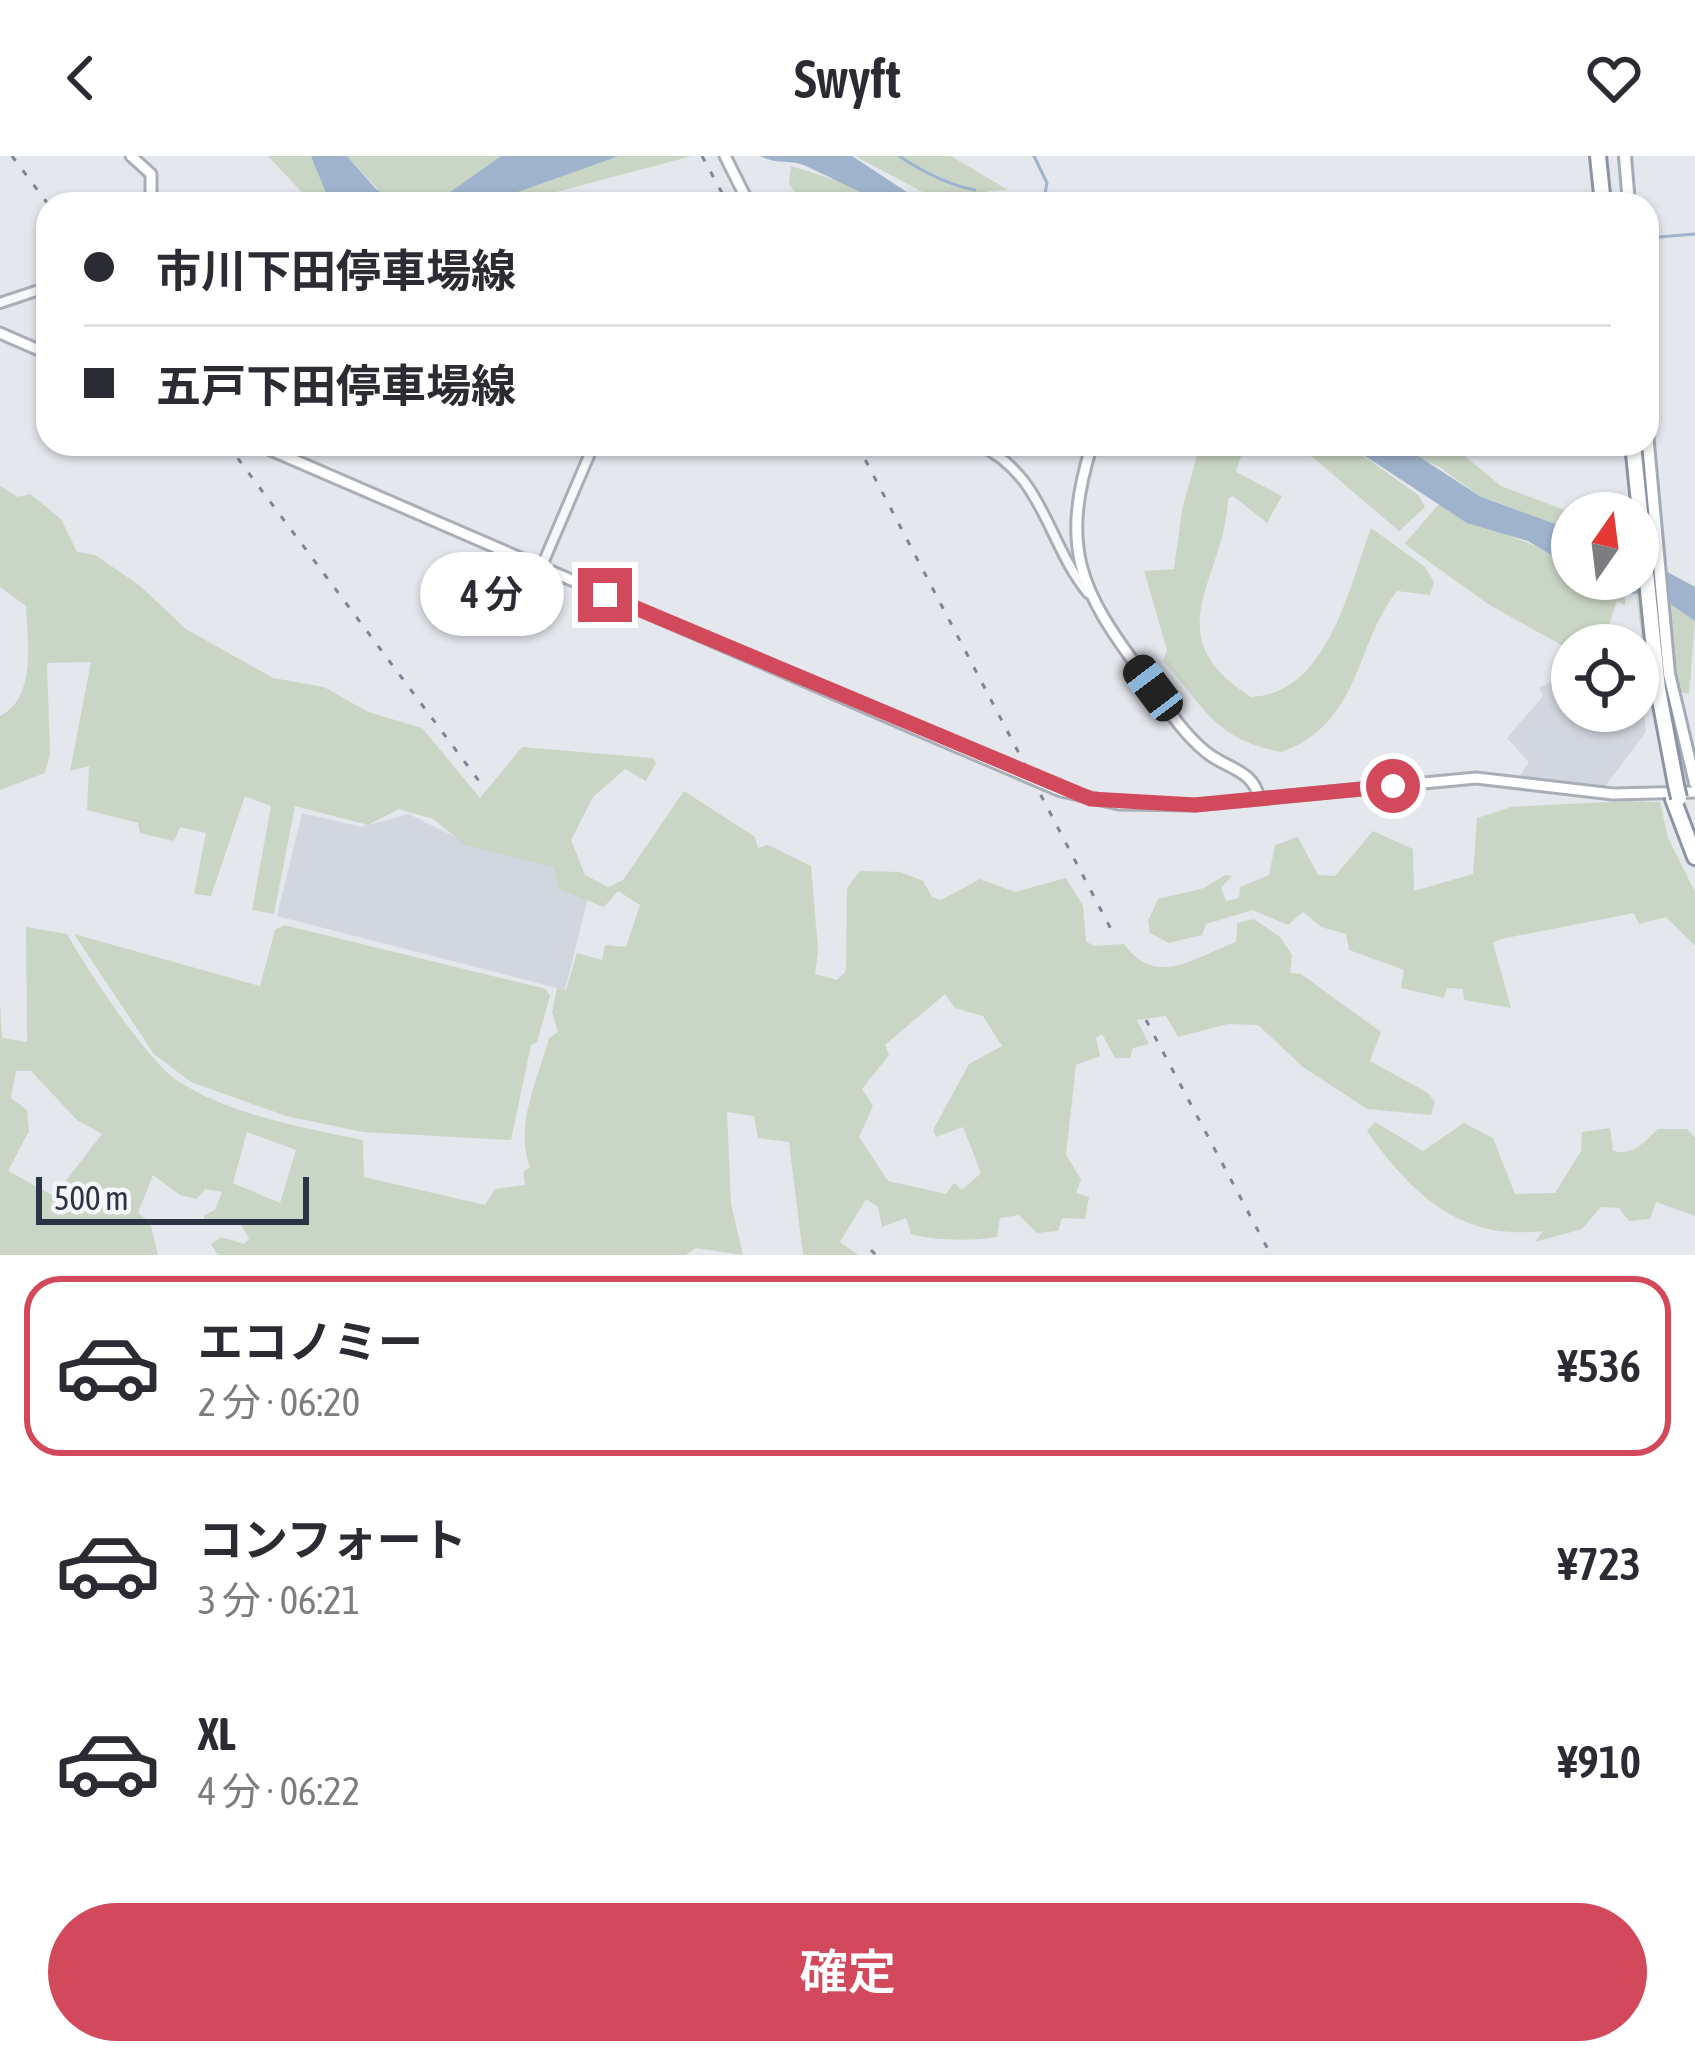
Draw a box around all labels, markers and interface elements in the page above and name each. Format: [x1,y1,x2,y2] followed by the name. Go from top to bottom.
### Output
[48,45,114,111] icon: back
[1581,45,1647,111] icon: heart
[794,48,901,109] text: Swyft
[156,245,516,297] text: 市川下田停車場線
[156,360,516,412] text: 五戸下田停車場線
[1551,492,1659,600] north arrow
[1551,492,1659,732] map controls
[419,553,563,637] callout: 4 分
[578,568,632,622] route end
[461,572,523,616] text: 4 分
[1551,624,1659,732] button: locate
[1117,648,1189,728] car
[1366,759,1420,813] route start
[36,1171,309,1224] scale bar
[54,1179,129,1217] text: 500 m
[54,1312,162,1420] icon: car
[198,1316,423,1368] text: エコノミー
[1558,1340,1641,1392] text: ¥536
[198,1380,360,1424] text: 2 分 · 06:20
[54,1510,162,1618] icon: car
[198,1514,467,1566] text: コンフォート
[1558,1538,1641,1590] text: ¥723
[198,1578,360,1622] text: 3 分 · 06:21
[54,1708,162,1816] icon: car
[198,1708,236,1760] text: XL
[1558,1736,1641,1788] text: ¥910
[198,1769,360,1813] text: 4 分 · 06:22
[48,1903,1647,2041] button: 確定

